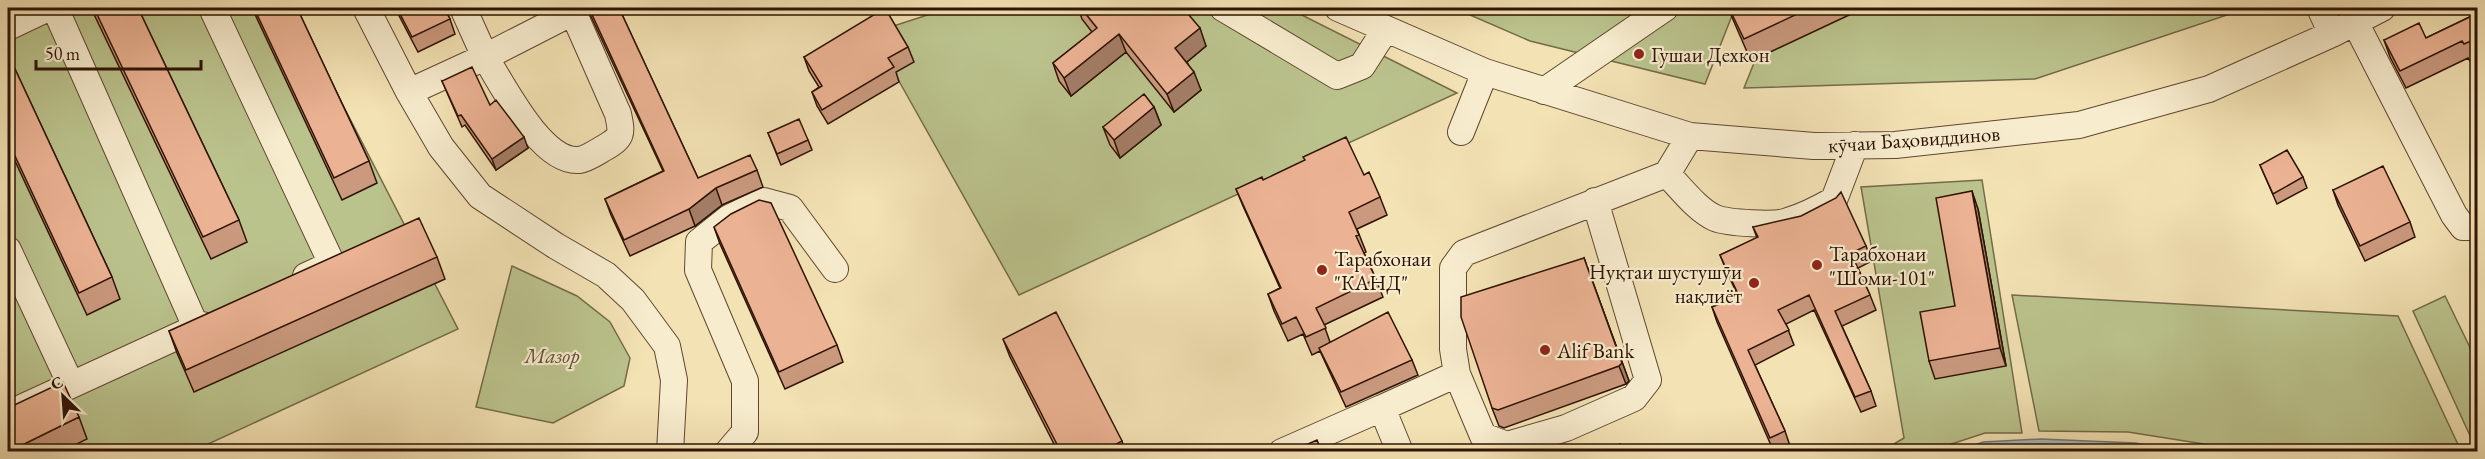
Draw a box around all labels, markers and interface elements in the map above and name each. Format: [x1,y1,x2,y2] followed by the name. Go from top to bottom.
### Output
[36,33,201,71] scale bar
[1651,41,1770,68] place label: Гушаи Дехкон
[45,42,80,65] text: 50 m
[1632,47,1646,61] marker: Гушаи Дехкон
[1827,120,2001,158] street label: кӯчаи Баҳовиддинов
[1829,240,1935,291] place label: Тарабхонаи "Шоми-101"
[1334,245,1431,296] place label: Тарабхонаи "КАНД"
[1589,258,1742,309] place label: Нуқтаи шустушӯи нақлиёт
[1810,258,1824,272] marker: Тарабхонаи "Шоми-101"
[1315,263,1329,277] marker: Тарабхонаи "КАНД"
[1747,276,1761,290] marker: Нуқтаи шустушӯи нақлиёт
[1556,337,1635,364] place label: Alif Bank
[523,342,580,369] park label: Мазор
[1538,343,1552,357] marker: Alif Bank
[33,366,93,426] north arrow
[47,371,66,395] text: С

